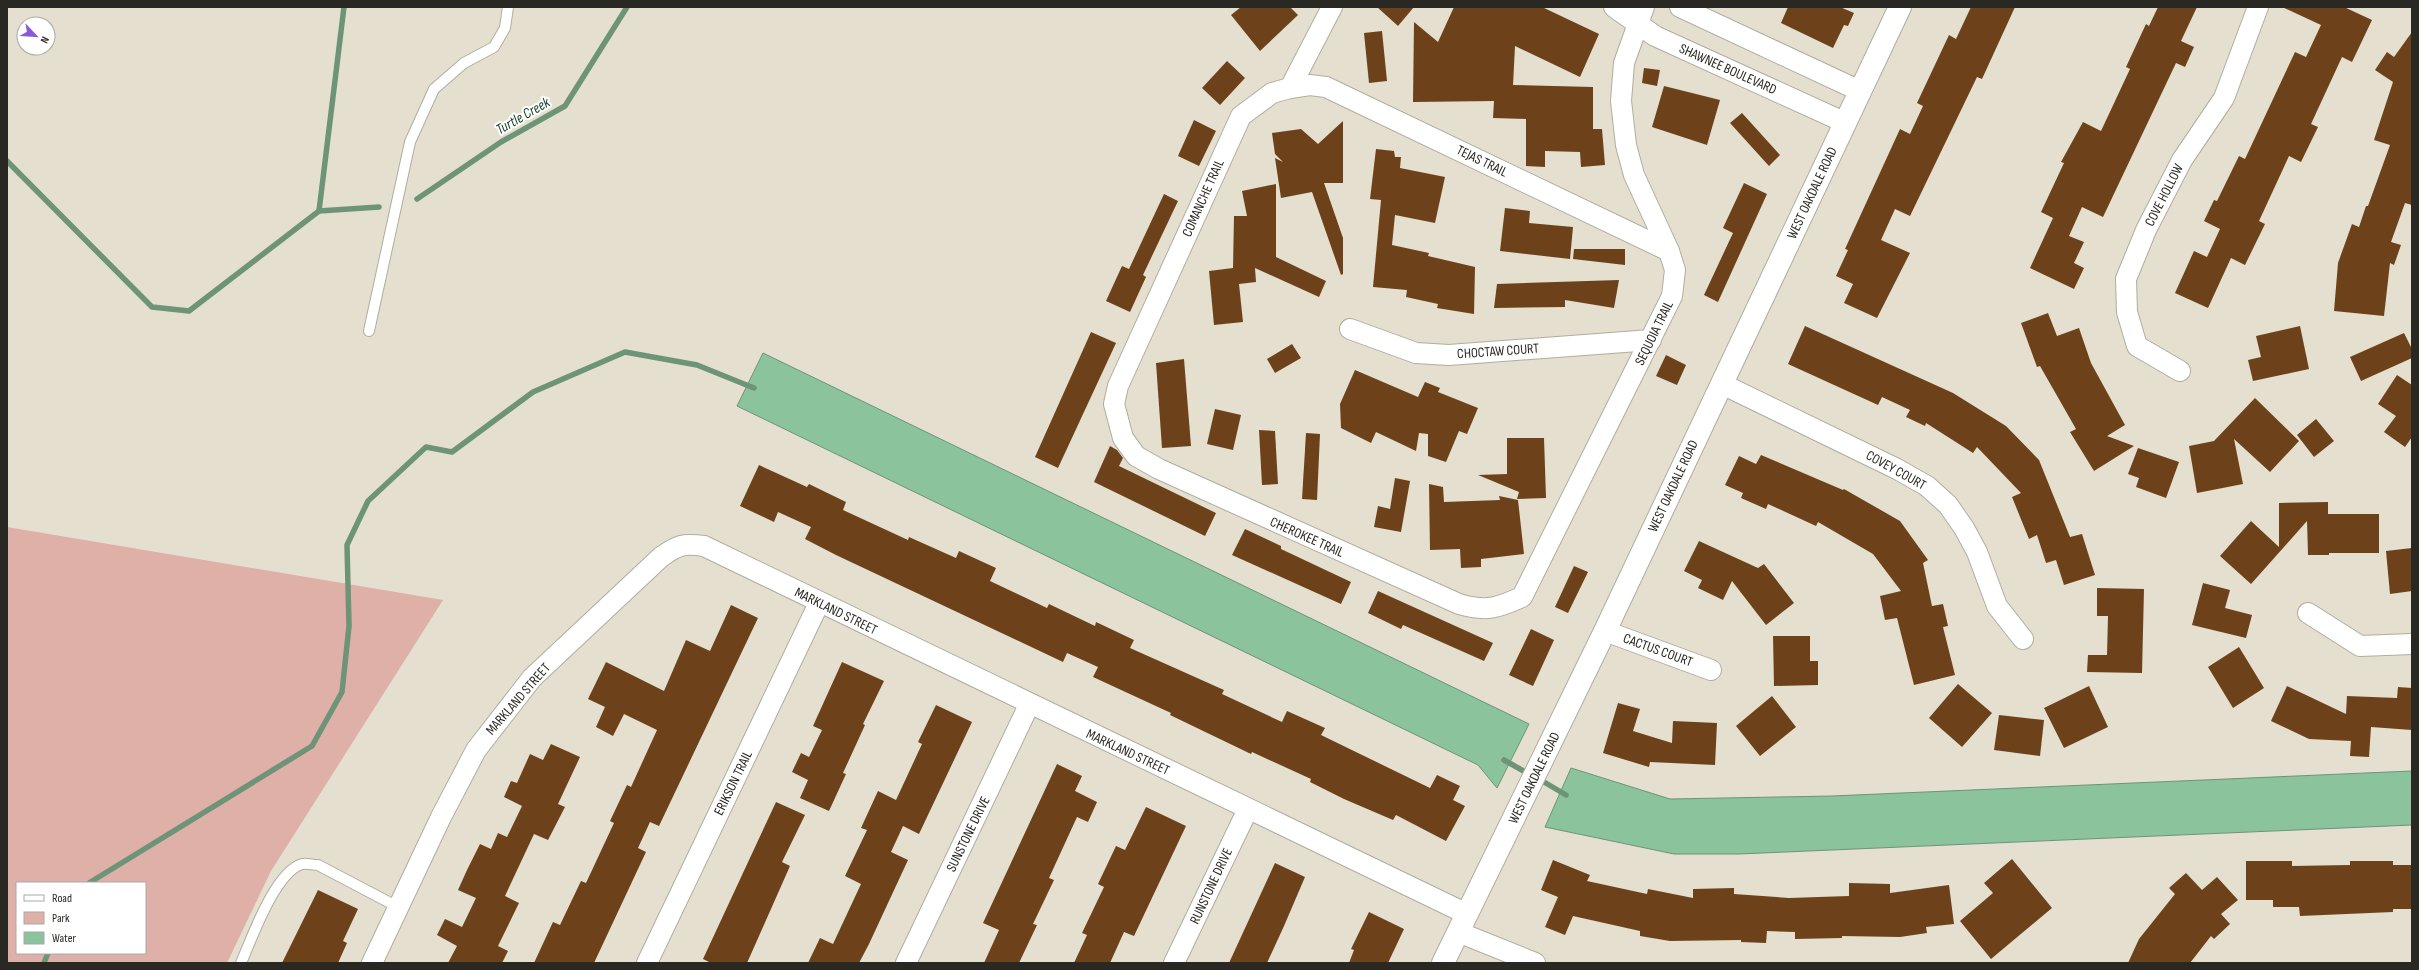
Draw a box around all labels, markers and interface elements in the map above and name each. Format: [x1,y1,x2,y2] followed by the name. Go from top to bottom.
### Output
[16,16,56,56] north arrow
[37,35,52,46] text: N
[1677,40,1780,98] street label: SHAWNEE BOULEVARD
[493,93,554,139] water label: Turtle Creek
[1454,141,1510,181] street label: TEJAS TRAIL
[1783,144,1841,242] street label: WEST OAKDALE ROAD
[1178,157,1228,239] street label: COMANCHE TRAIL
[2141,161,2187,229] street label: COVE HOLLOW
[1631,298,1677,368] street label: SEQUOIA TRAIL
[1456,340,1540,362] street label: CHOCTAW COURT
[1644,437,1702,535] street label: WEST OAKDALE ROAD
[1863,447,1929,494] street label: COVEY COURT
[1267,513,1347,561] street label: CHEROKEE TRAIL
[792,584,880,638] street label: MARKLAND STREET
[1621,630,1695,671] street label: CACTUS COURT
[482,659,554,738] street label: MARKLAND STREET
[1084,725,1173,779] street label: MARKLAND STREET
[1504,729,1564,827] street label: WEST OAKDALE ROAD
[710,748,756,818] street label: ERIKSON TRAIL
[942,793,994,874] street label: SUNSTONE DRIVE
[1186,845,1236,927] street label: RUNSTONE DRIVE
[16,882,146,954] legend
[52,891,72,906] text: Road
[52,911,70,926] text: Park
[52,931,76,946] text: Water

